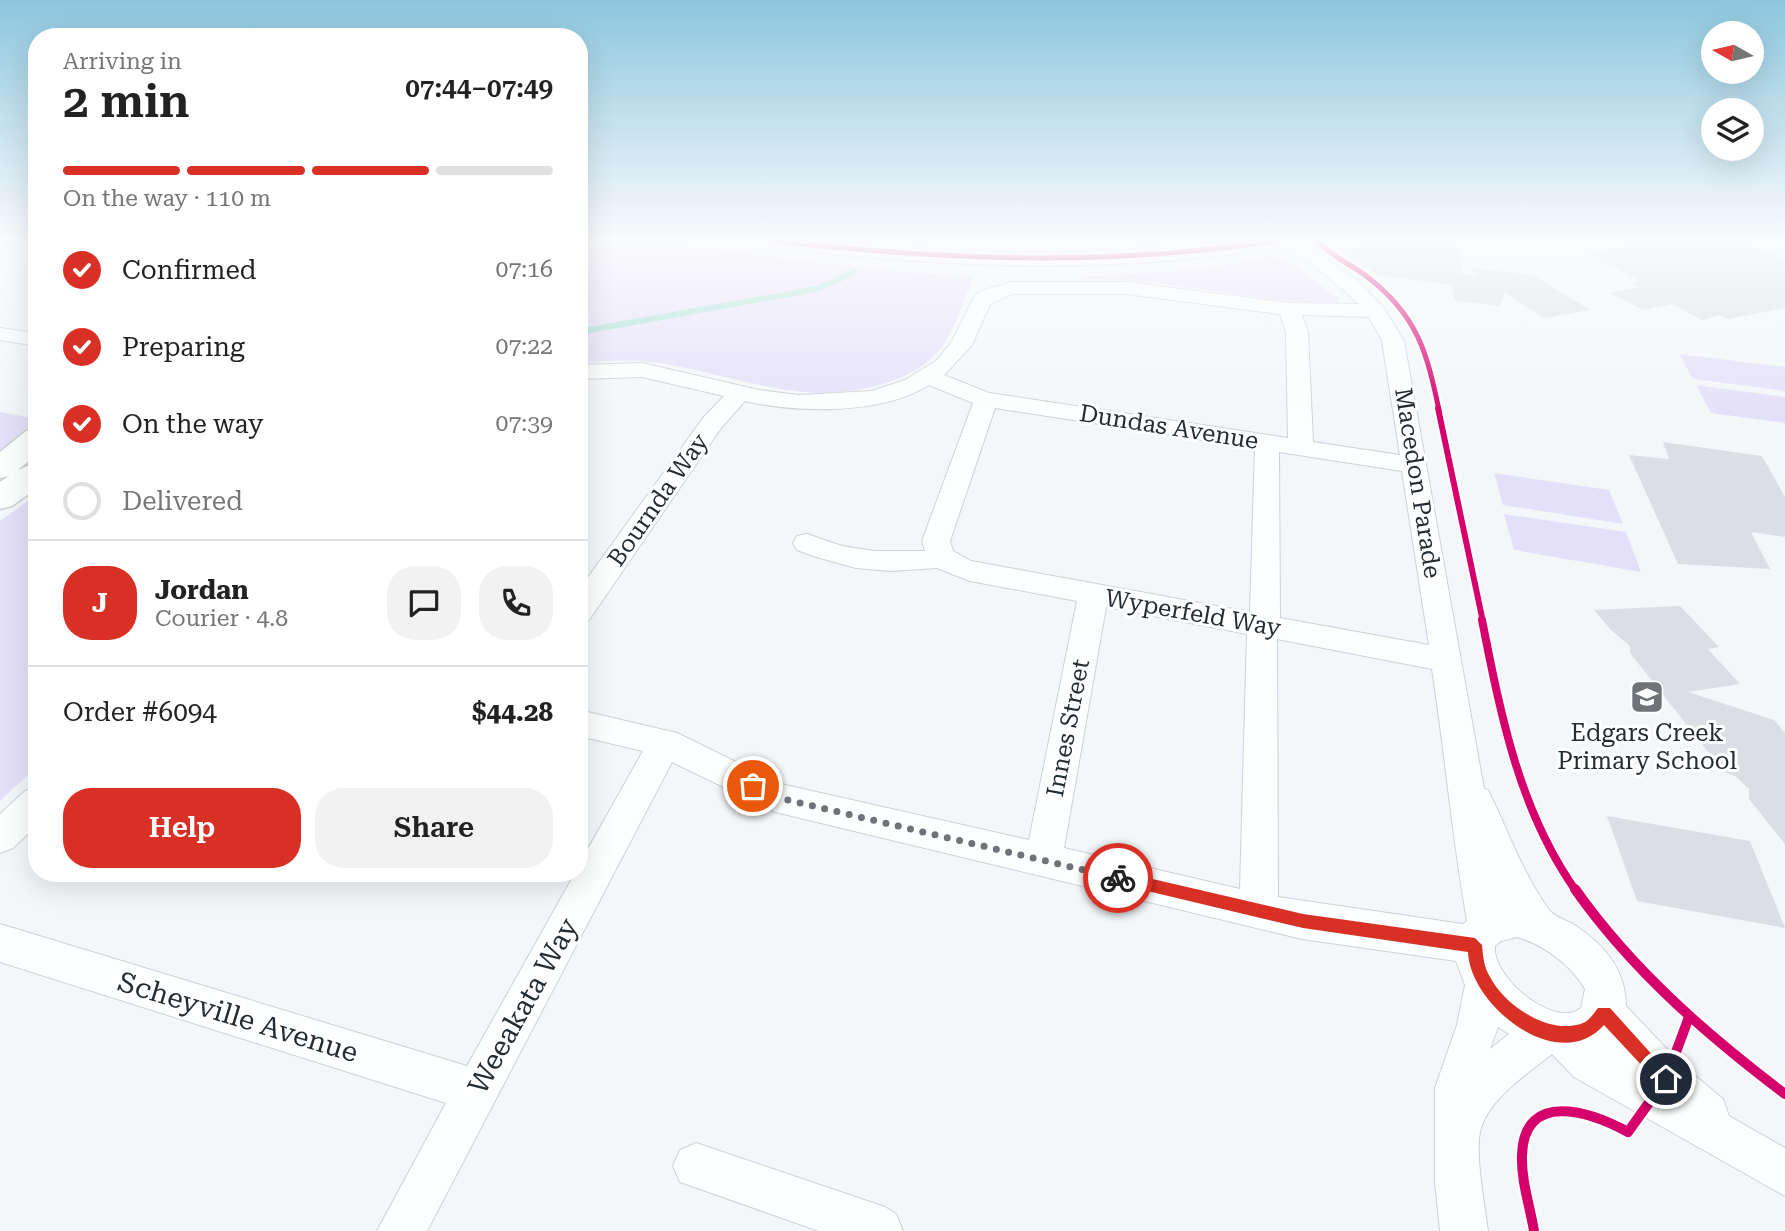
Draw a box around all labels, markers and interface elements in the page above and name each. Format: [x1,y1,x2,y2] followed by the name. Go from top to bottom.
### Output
[1701,21,1764,84] north arrow
[1701,21,1764,161] map controls
[63,48,182,75] text: Arriving in
[405,73,553,103] text: 07:44–07:49
[63,74,190,128] text: 2 min
[1701,98,1764,161] button: layers
[63,185,271,212] text: On the way · 110 m
[63,251,101,289] icon: check
[122,255,257,285] text: Confirmed
[496,256,553,283] text: 07:16
[63,328,101,366] icon: check
[122,332,245,362] text: Preparing
[496,333,553,360] text: 07:22
[1389,386,1447,580] street label: Macedon Parade
[1077,399,1261,455] street label: Dundas Avenue
[63,405,101,443] icon: check
[122,409,263,439] text: On the way
[496,410,553,437] text: 07:39
[602,428,715,572] street label: Bournda Way
[122,486,243,516] text: Delivered
[387,566,461,640] button: chat
[479,566,553,640] button: phone
[155,575,249,605] text: Jordan
[1103,584,1284,642] street label: Wyperfeld Way
[92,588,108,618] text: J
[155,605,288,632] text: Courier · 4.8
[1041,657,1095,799] street label: Innes Street
[1628,678,1666,716] school or university icon: Edgars Creek Primary School
[63,697,217,727] text: Order #6094
[472,697,553,727] text: $44.28
[1557,719,1737,775] place label: Edgars Creek Primary School
[723,756,783,816] pin
[734,767,772,805] icon: bag
[63,788,301,868] button: Help
[315,788,553,868] button: Share
[1083,843,1153,913] courier
[1099,859,1137,897] icon: bike
[461,912,585,1100] street label: Weeakata Way
[114,965,362,1069] street label: Scheyville Avenue
[1636,1049,1696,1109] pin
[1647,1060,1685,1098] icon: home

